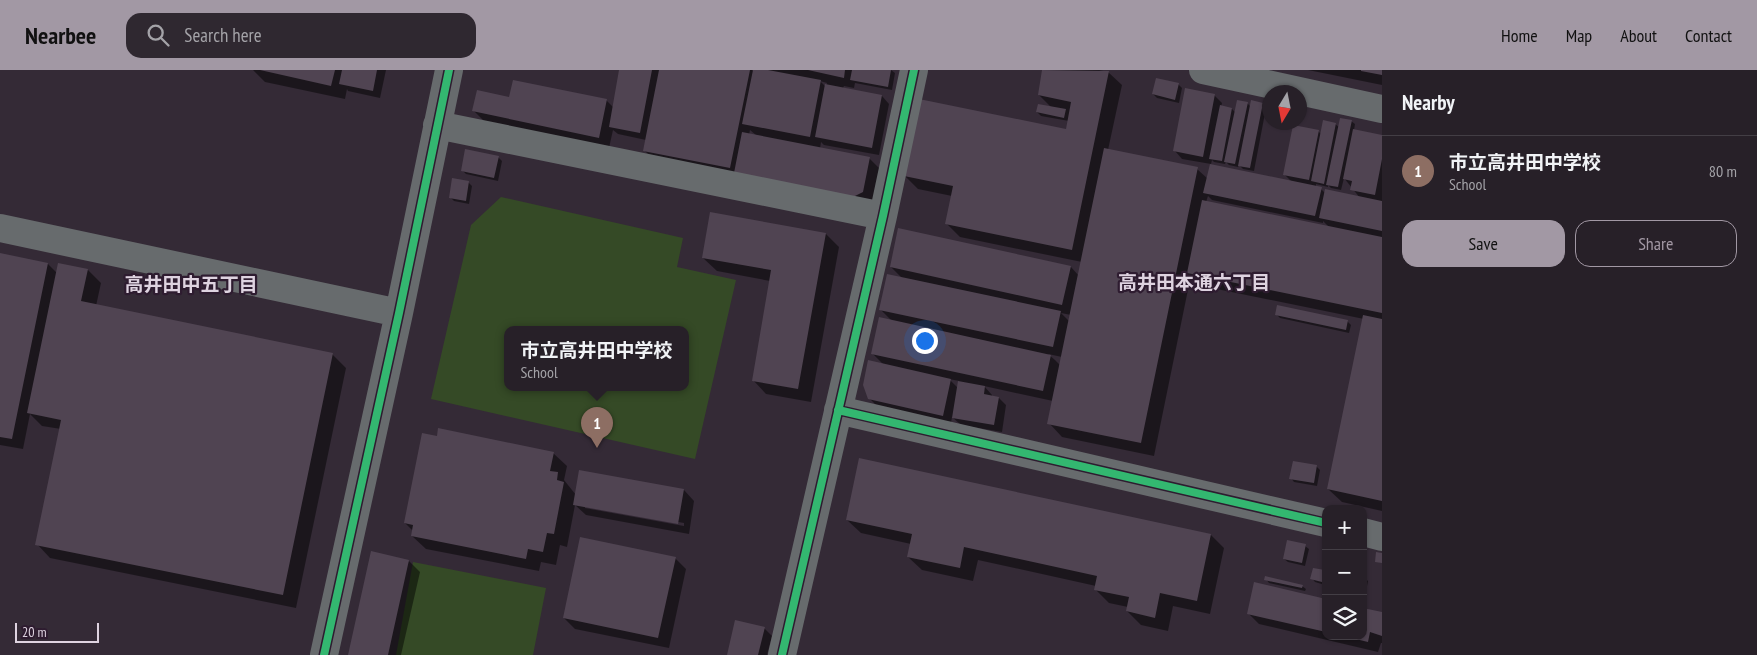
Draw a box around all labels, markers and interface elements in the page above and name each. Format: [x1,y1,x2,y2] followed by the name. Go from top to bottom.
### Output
[126,13,476,58] search box
[25,20,96,51] text: Nearbee
[144,21,172,49] icon: search
[184,23,262,47] text: Search here
[1501,24,1538,47] text: Home
[1566,24,1592,47] text: Map
[1620,24,1657,47] text: About
[1685,24,1732,47] text: Contact
[1262,85,1307,130] north arrow
[1402,89,1455,116] text: Nearby
[1449,150,1601,174] text: 市立高井田中学校
[1414,161,1422,181] text: 1
[1709,161,1737,181] text: 80 m
[1449,174,1486,194] text: School
[1402,220,1565,267] button: Save
[1575,220,1737,267] button: Share
[1118,270,1270,294] district label: 高井田本通六丁目
[124,272,258,296] district label: 高井田中五丁目
[504,326,689,391] popup
[912,328,938,354] your location
[520,338,673,362] text: 市立高井田中学校
[520,362,558,382] text: School
[581,407,613,448] pin: 1
[1322,505,1367,640] map controls
[1322,505,1367,550] button: +
[1322,550,1367,595] button: −
[1322,595,1367,640] button: layers
[15,620,99,643] scale bar
[22,623,47,641] text: 20 m

